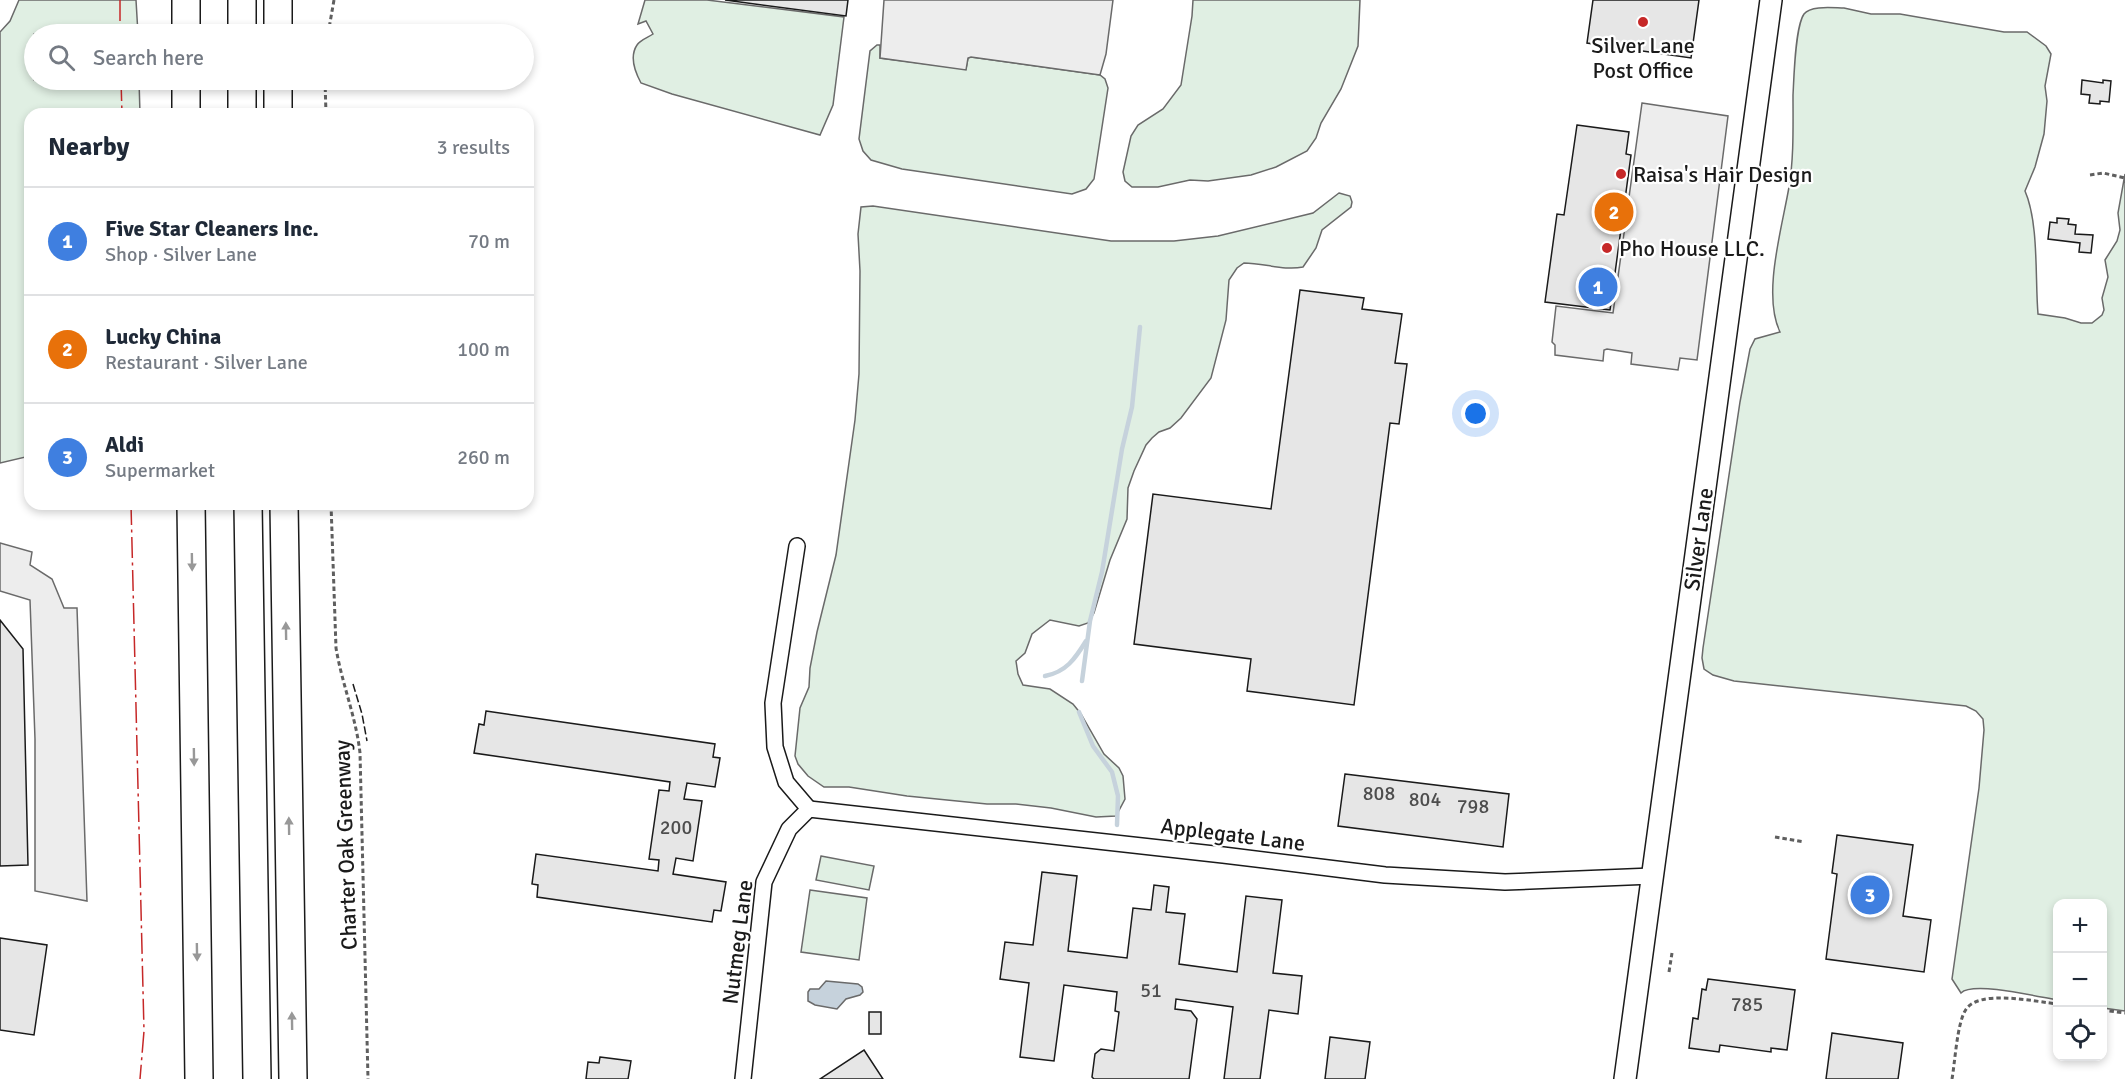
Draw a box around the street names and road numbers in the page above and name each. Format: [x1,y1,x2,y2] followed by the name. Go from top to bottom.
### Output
[1678,486,1719,592] street label: Silver Lane
[328,739,363,950] street label: Charter Oak Greenway
[1159,812,1307,857] street label: Applegate Lane
[716,878,759,1006] street label: Nutmeg Lane

